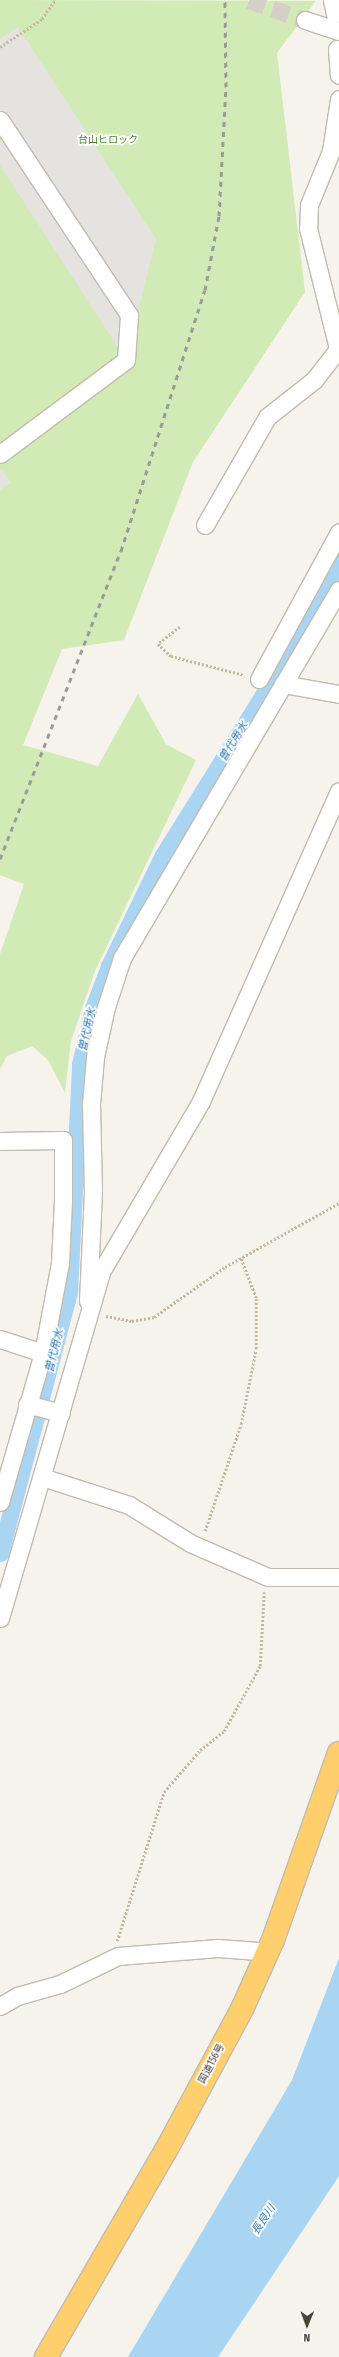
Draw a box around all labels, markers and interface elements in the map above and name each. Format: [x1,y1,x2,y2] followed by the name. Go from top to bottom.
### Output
[78,135,138,147] park label: 台山ヒロック
[217,720,251,764] water label: 曽代用水
[77,1007,99,1053] water label: 曽代用水
[43,1328,67,1374] water label: 曽代用水
[197,2042,227,2086] street label: 国道156号
[249,2203,279,2237] water label: 長良川
[287,2305,327,2345] north arrow
[303,2331,310,2344] text: N

